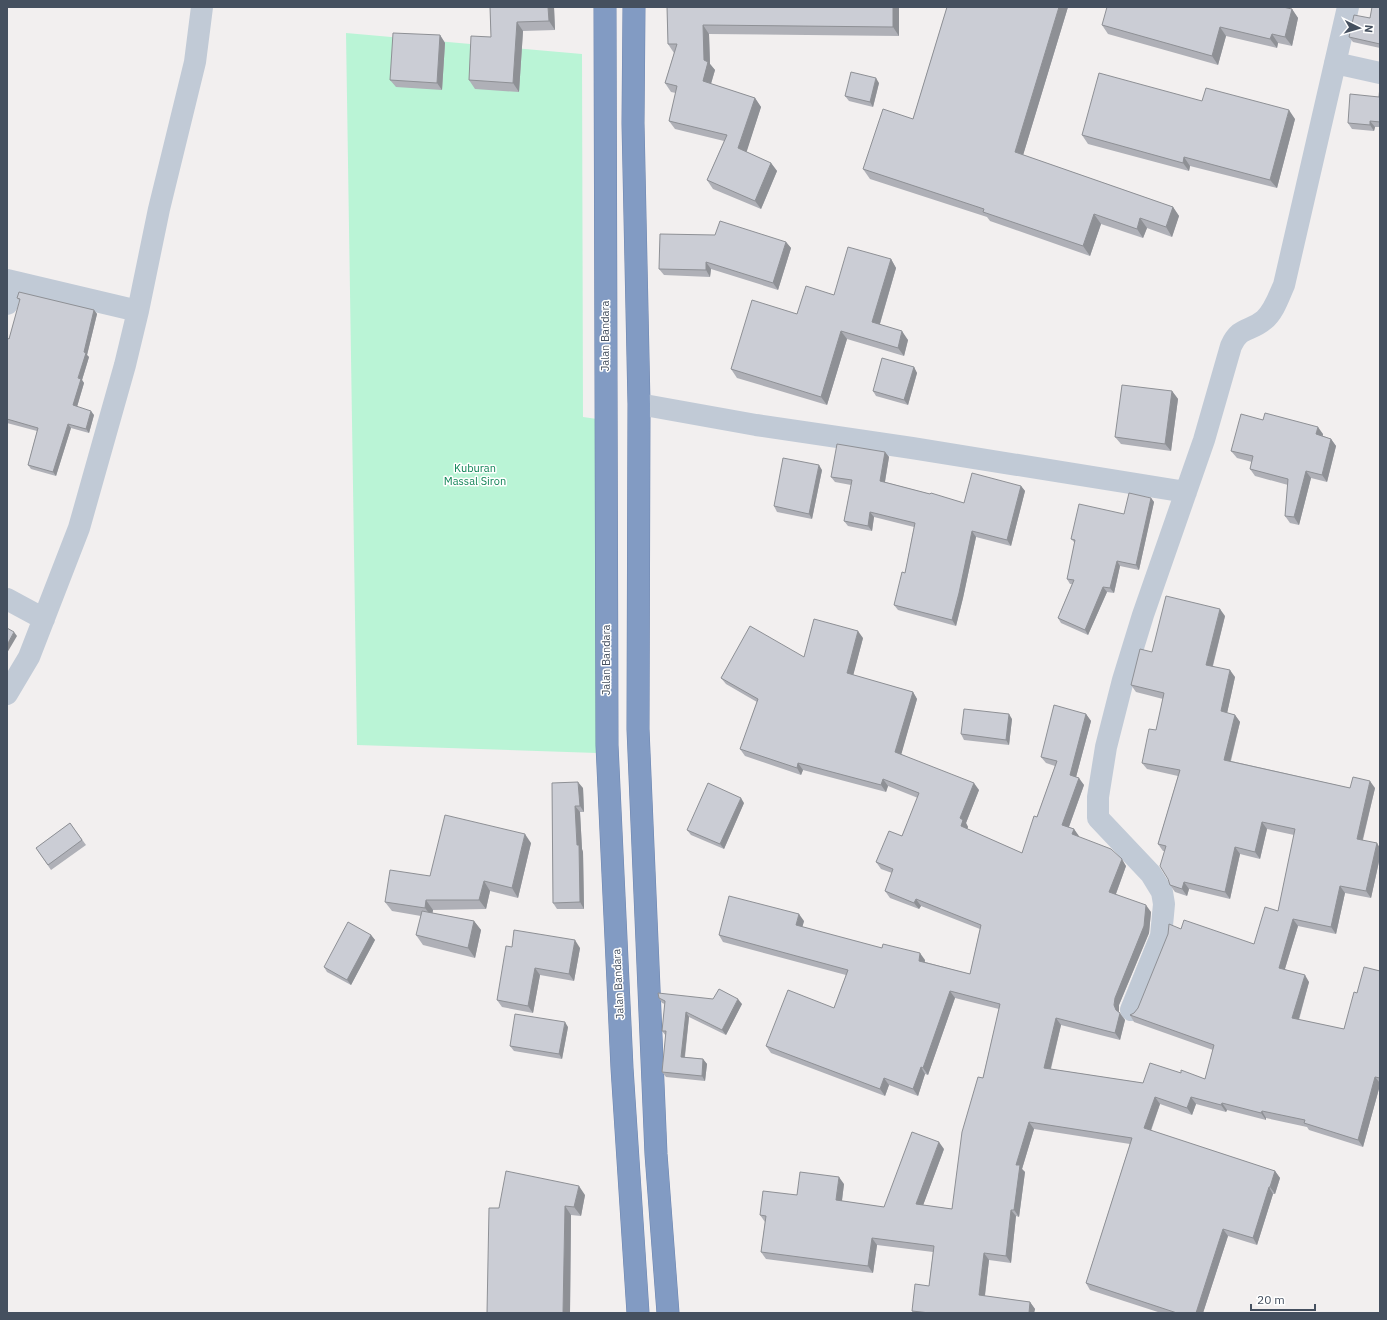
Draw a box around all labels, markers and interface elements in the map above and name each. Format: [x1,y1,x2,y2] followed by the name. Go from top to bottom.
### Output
[1339,8,1379,48] north arrow
[1362,24,1376,33] text: N
[598,301,612,371] street label: Jalan Bandara
[444,461,506,488] park label: Kuburan Massal Siron
[599,625,613,695] street label: Jalan Bandara
[609,948,627,1020] street label: Jalan Bandara
[1251,1286,1315,1312] scale bar
[1257,1292,1285,1307] text: 20 m

